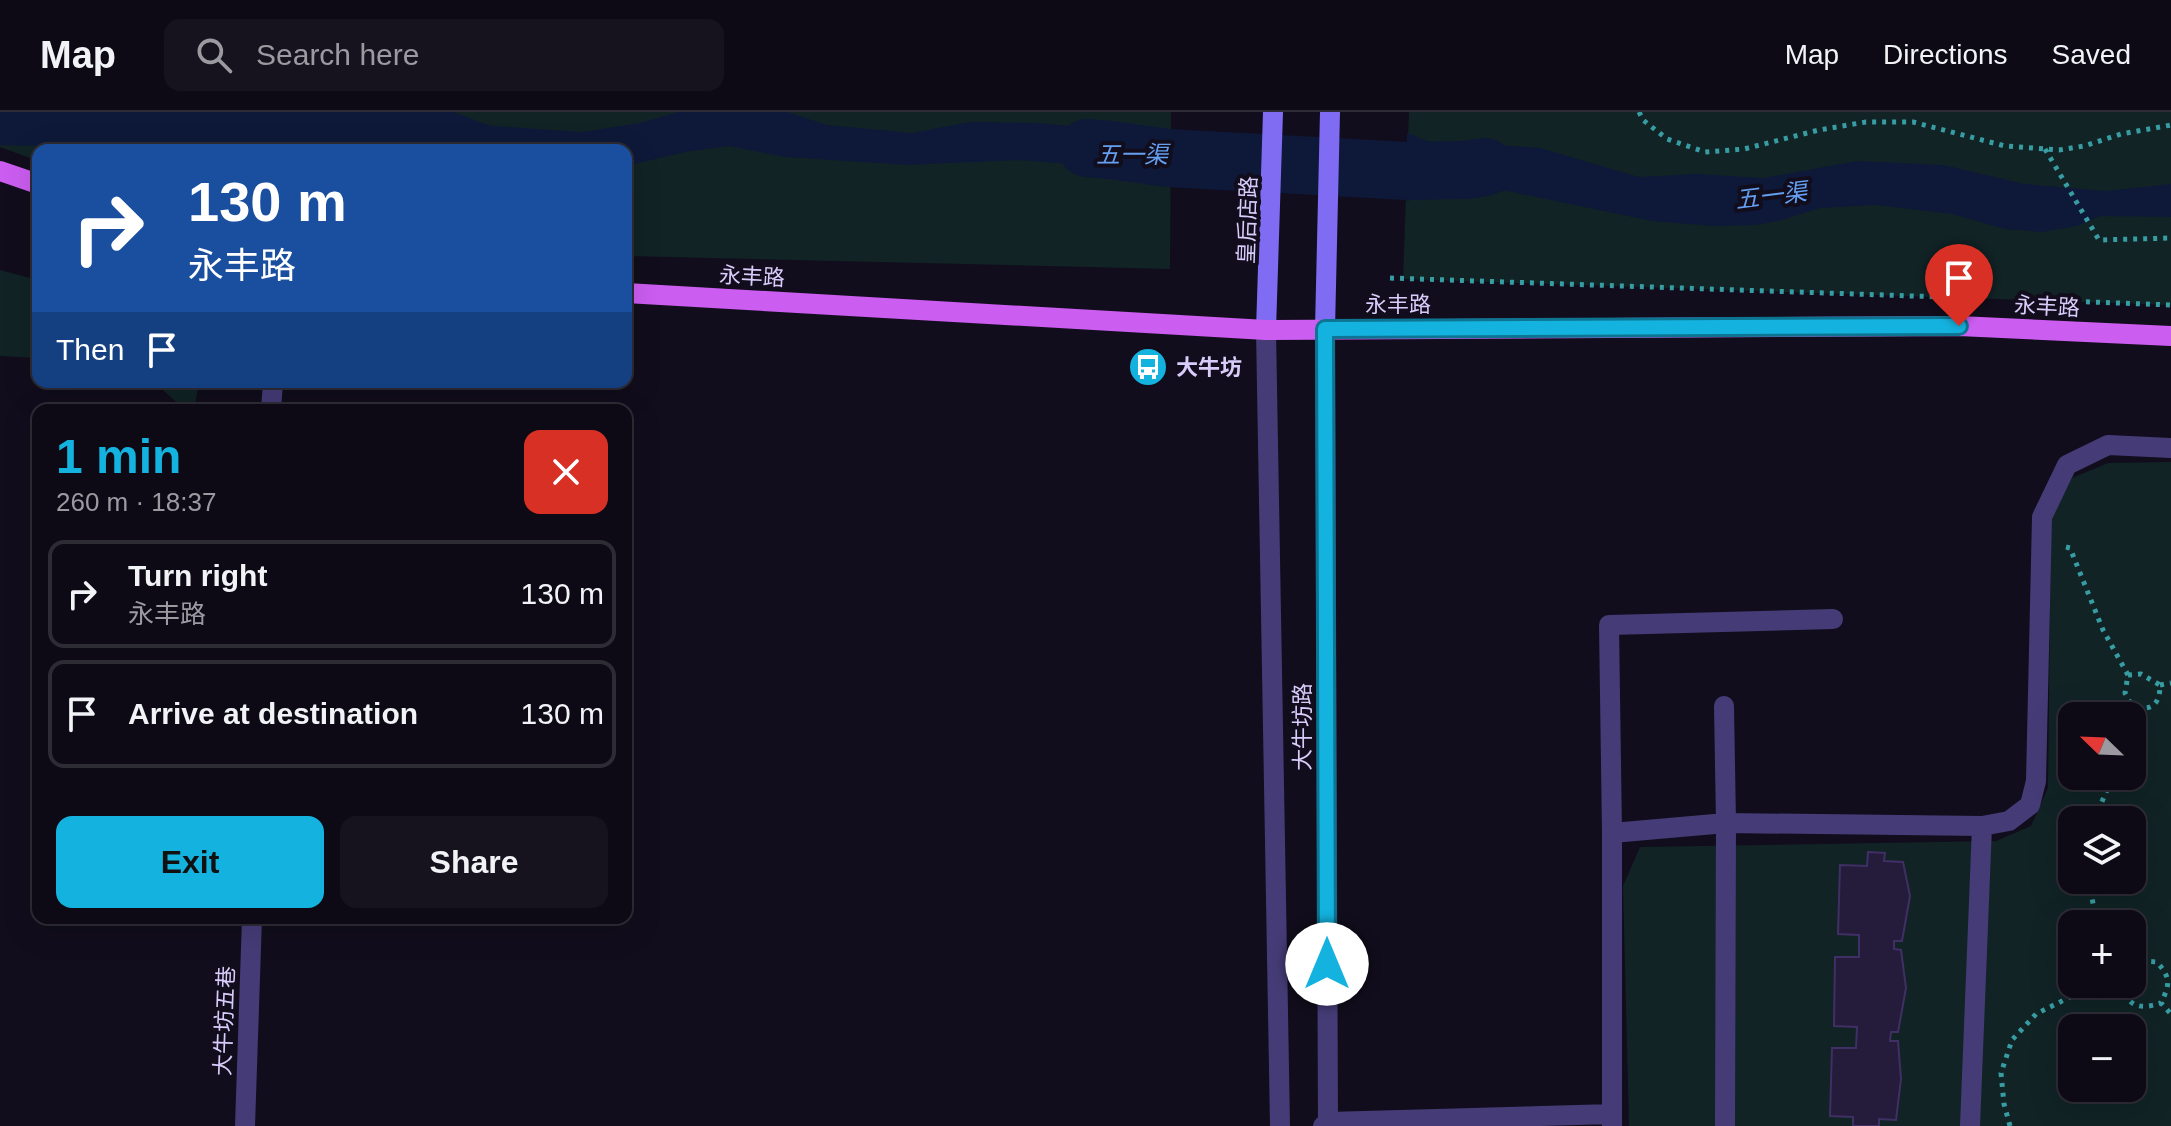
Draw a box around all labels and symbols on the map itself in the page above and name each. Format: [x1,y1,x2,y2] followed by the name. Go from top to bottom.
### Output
[1096,141,1171,168] water label: 五一渠
[1233,176,1262,264] street label: 皇后店路
[1734,177,1811,213] water label: 五一渠
[1925,244,1993,326] pin
[718,262,786,291] street label: 永丰路
[1365,292,1431,317] street label: 永丰路
[2013,292,2081,321] street label: 永丰路
[1127,346,1169,388] bus stop icon: 大牛坊
[1176,355,1242,380] place label: 大牛坊
[1290,683,1315,771] street label: 大牛坊路
[2058,702,2146,790] north arrow
[1285,922,1369,1006] position arrow
[210,966,239,1076] street label: 大牛坊五巷

